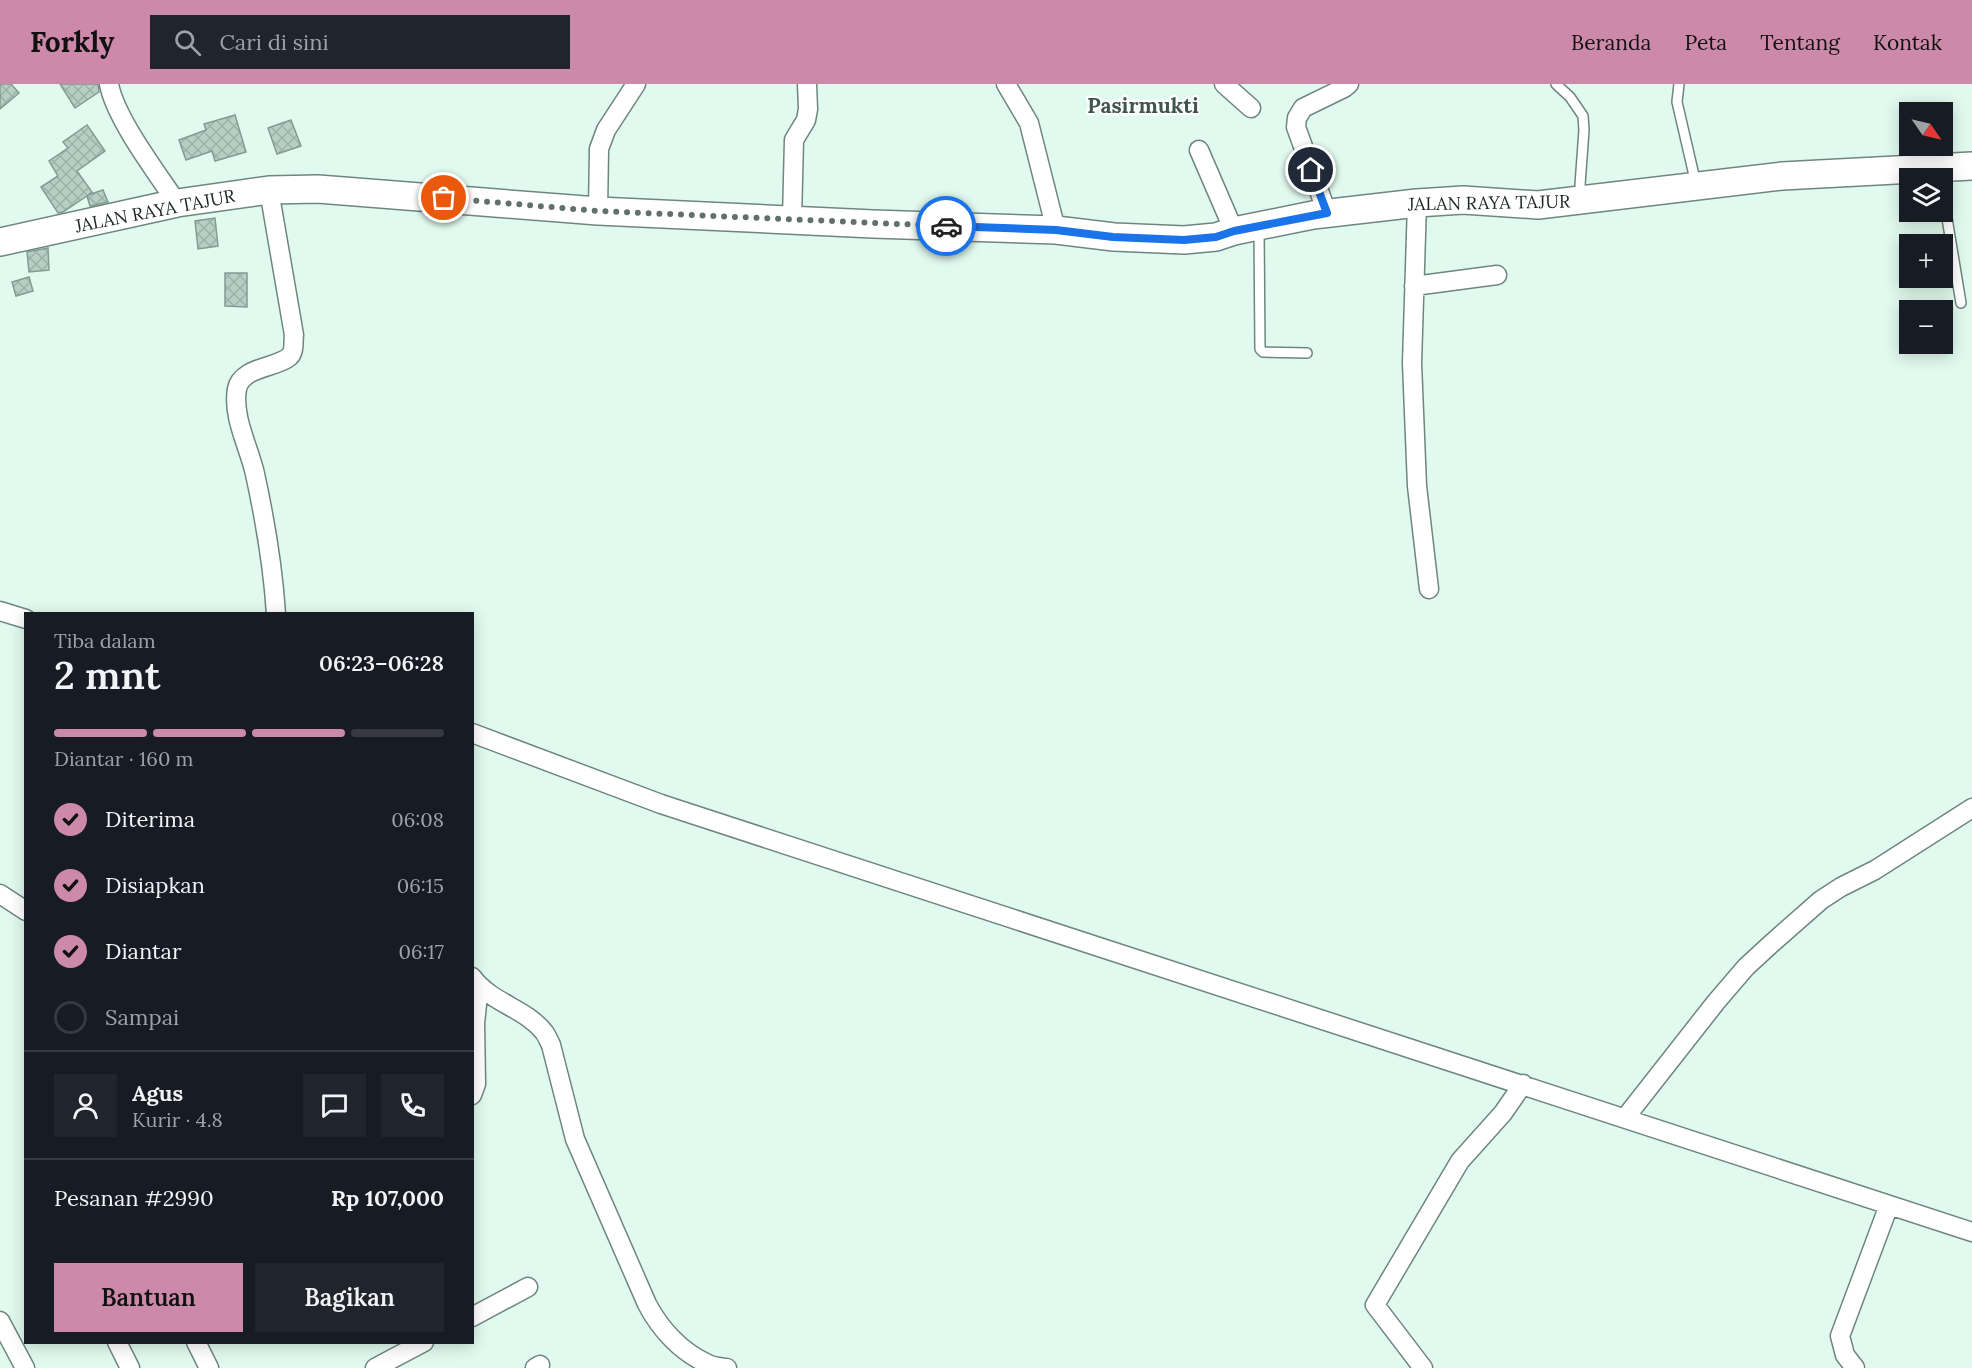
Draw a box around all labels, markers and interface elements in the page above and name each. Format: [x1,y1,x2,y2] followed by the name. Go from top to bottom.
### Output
[150,15,570,69] search box
[30,24,114,60] text: Forkly
[171,26,204,59] icon: search
[219,28,329,56] text: Cari di sini
[1571,29,1651,56] text: Beranda
[1684,29,1727,56] text: Peta
[1760,29,1840,56] text: Tentang
[1873,29,1942,56] text: Kontak
[1087,92,1199,119] district label: Pasirmukti
[1899,102,1953,156] north arrow
[1899,102,1953,354] map controls
[1285,144,1336,195] pin
[1294,153,1327,186] icon: home
[1899,168,1953,222] button: layers
[418,172,469,223] pin
[427,181,460,214] icon: bag
[72,184,237,237] street label: JALAN RAYA TAJUR
[1407,190,1571,215] street label: JALAN RAYA TAJUR
[916,196,976,256] courier
[930,210,963,243] icon: car
[1899,234,1953,288] button: +
[1899,300,1953,354] button: −
[54,628,156,653] text: Tiba dalam
[319,649,444,677] text: 06:23–06:28
[54,650,161,700] text: 2 mnt
[54,746,193,771] text: Diantar · 160 m
[54,803,87,836] icon: check
[105,805,195,833] text: Diterima
[391,807,444,832] text: 06:08
[54,869,87,902] icon: check
[105,871,205,899] text: Disiapkan
[397,873,444,898] text: 06:15
[54,935,87,968] icon: check
[105,937,181,965] text: Diantar
[399,939,444,964] text: 06:17
[105,1003,179,1031] text: Sampai
[54,1074,117,1137] button: person
[303,1074,366,1137] button: chat
[381,1074,444,1137] button: phone
[132,1079,183,1107] text: Agus
[132,1107,223,1132] text: Kurir · 4.8
[54,1184,214,1212] text: Pesanan #2990
[331,1184,444,1212] text: Rp 107,000
[54,1263,243,1332] button: Bantuan
[255,1263,444,1332] button: Bagikan

